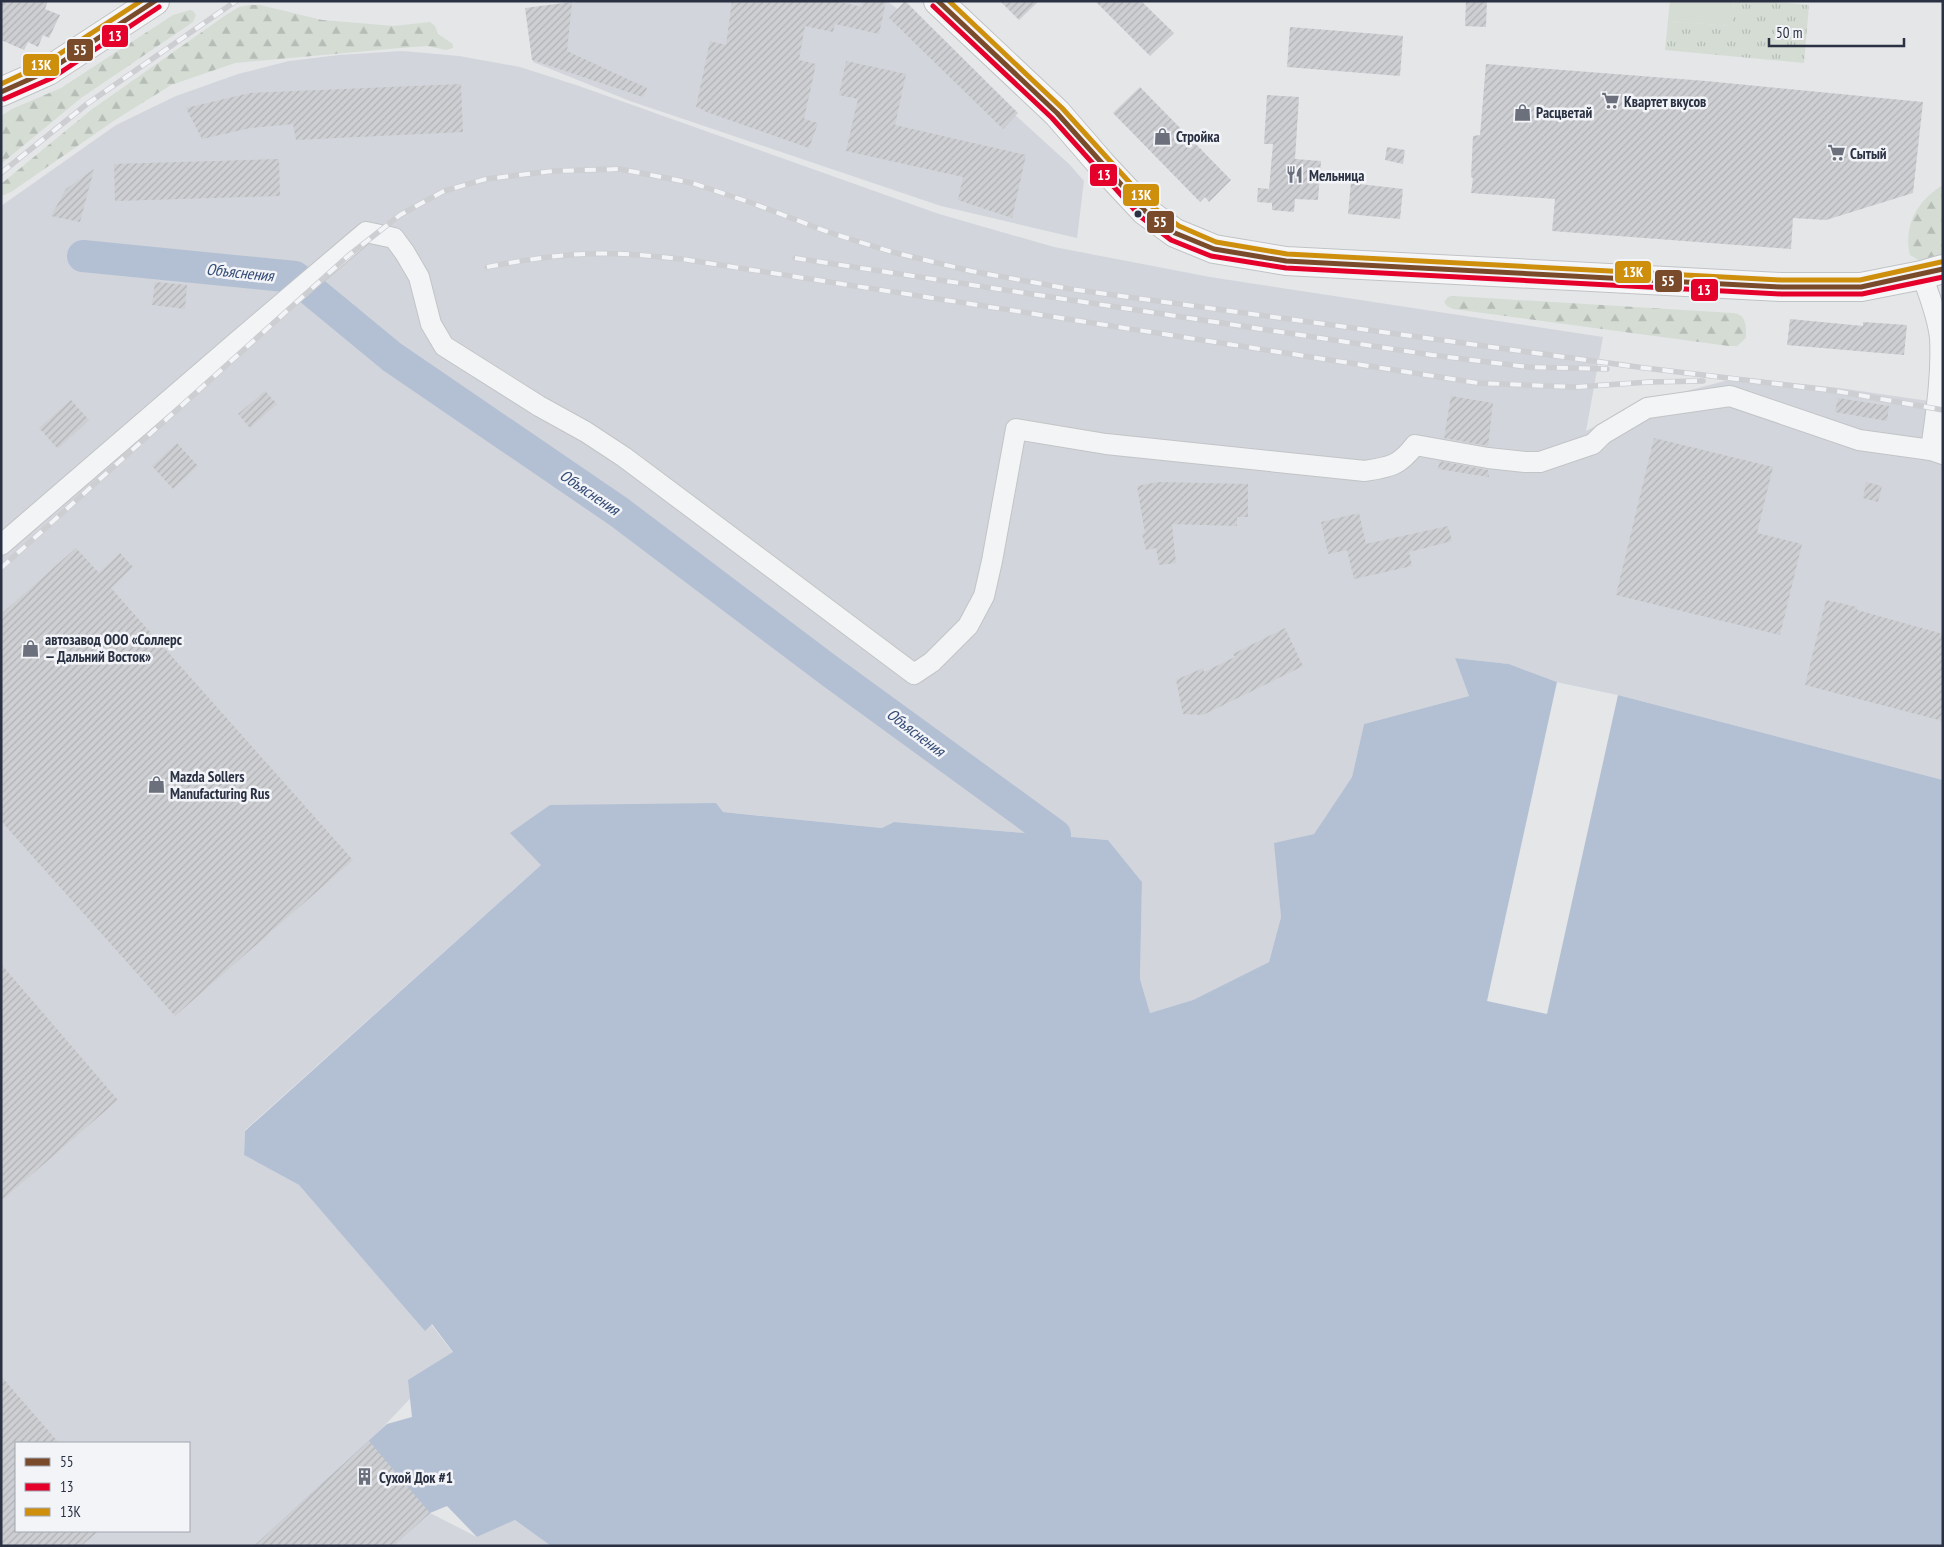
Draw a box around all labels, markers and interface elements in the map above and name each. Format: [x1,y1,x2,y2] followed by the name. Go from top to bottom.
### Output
[1769,15,1904,47] scale bar
[1776,23,1802,42] text: 50 m
[101,24,129,48] line badge: 13
[108,27,122,45] text: 13
[66,38,94,62] line badge: 55
[73,41,87,59] text: 55
[22,53,60,77] line badge: 13К
[31,56,52,74] text: 13К
[1600,91,1620,111] supermarket icon: Квартет вкусов
[1624,92,1706,111] place label: Квартет вкусов
[1512,102,1532,122] shop icon: Расцветай
[1536,103,1592,122] place label: Расцветай
[1152,126,1172,146] shop icon: Стройка
[1176,127,1220,146] place label: Стройка
[1826,143,1846,163] supermarket icon: Сытый
[1850,144,1887,163] place label: Сытый
[1089,163,1118,187] line badge: 13
[1285,165,1305,185] restaurant icon: Мельница
[1097,166,1111,184] text: 13
[1309,166,1365,185] place label: Мельница
[1122,183,1160,207] line badge: 13К
[1131,186,1152,204] text: 13К
[1133,209,1143,219] unlabelled marker
[1146,210,1175,234] line badge: 55
[1153,213,1167,231] text: 55
[205,259,276,286] water label: Объяснения
[1614,260,1652,284] line badge: 13К
[1623,263,1644,281] text: 13К
[1654,269,1683,293] line badge: 55
[1661,272,1675,290] text: 55
[1690,278,1719,302] line badge: 13
[1697,281,1711,299] text: 13
[556,465,625,520] water label: Объяснения
[45,630,183,666] place label: автозавод ООО «Соллерс — Дальний Восток»
[21,638,41,658] shop icon: автозавод ООО «Соллерс — Дальний Восток»
[883,704,950,761] water label: Объяснения
[170,767,270,803] place label: Mazda Sollers Manufacturing Rus
[146,775,166,795] shop icon: Mazda Sollers Manufacturing Rus
[15,1442,190,1532] legend
[60,1452,74,1471] text: 55
[355,1467,375,1487] building icon: Сухой Док #1
[379,1468,453,1487] place label: Сухой Док #1
[60,1477,74,1496] text: 13
[60,1502,82,1521] text: 13К

